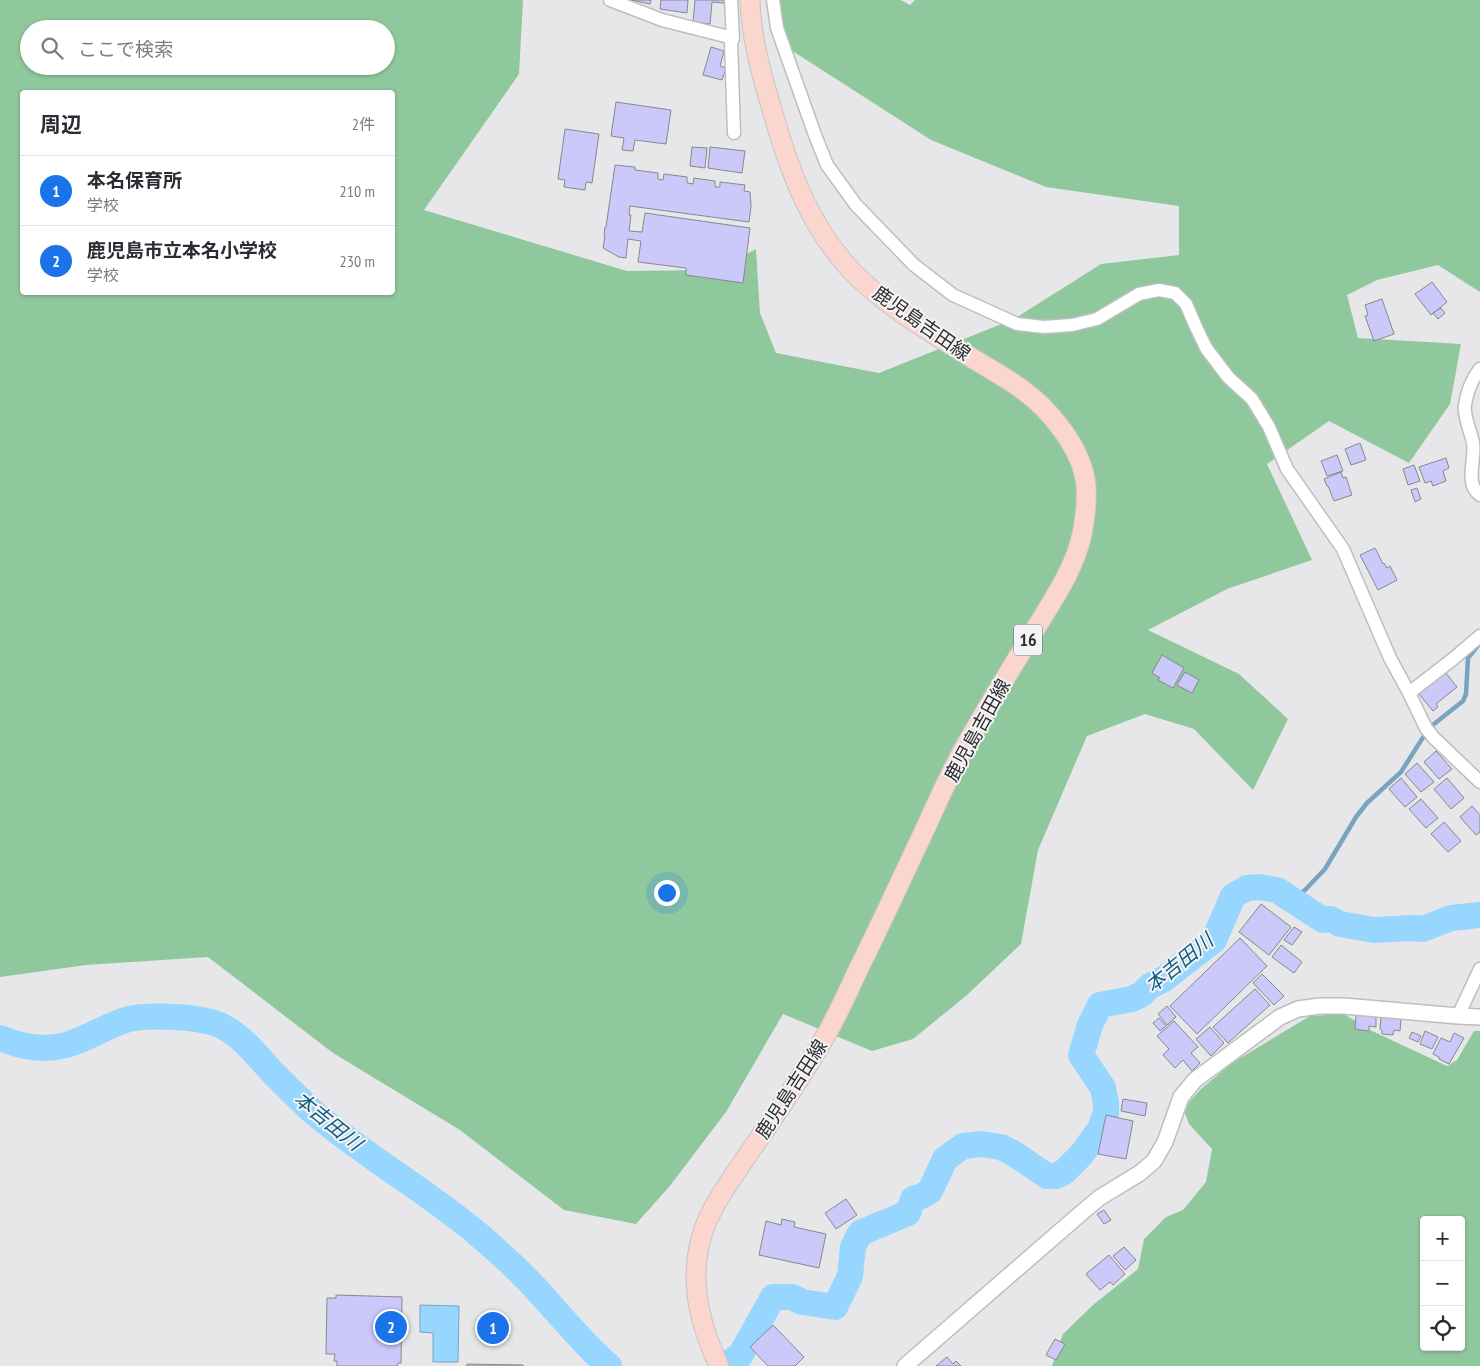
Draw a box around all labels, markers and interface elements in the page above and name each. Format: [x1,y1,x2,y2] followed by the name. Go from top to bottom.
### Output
[20,20,395,75] search box
[38,34,66,62] icon: search
[78,37,173,61] text: ここで検索
[40,111,82,138] text: 周辺
[352,114,375,134] text: 2件
[87,168,182,192] text: 本名保育所
[52,181,60,201] text: 1
[340,181,375,201] text: 210 m
[87,195,119,215] text: 学校
[87,238,277,262] text: 鹿児島市立本名小学校
[52,251,60,271] text: 2
[340,251,375,271] text: 230 m
[87,265,119,285] text: 学校
[868,280,976,366] street label: 鹿児島吉田線
[1014,624,1042,656] road number: 16
[939,674,1015,786] street label: 鹿児島吉田線
[654,880,680,906] your location
[1140,926,1220,998] water label: 本吉田川
[750,1035,832,1143] street label: 鹿児島吉田線
[289,1086,369,1158] water label: 本吉田川
[1420,1216,1465,1351] map controls
[1420,1216,1465,1261] button: +
[1420,1261,1465,1306] button: −
[1420,1306,1465,1351] button: locate
[375,1308,407,1346] pin: 2
[477,1309,509,1347] pin: 1

